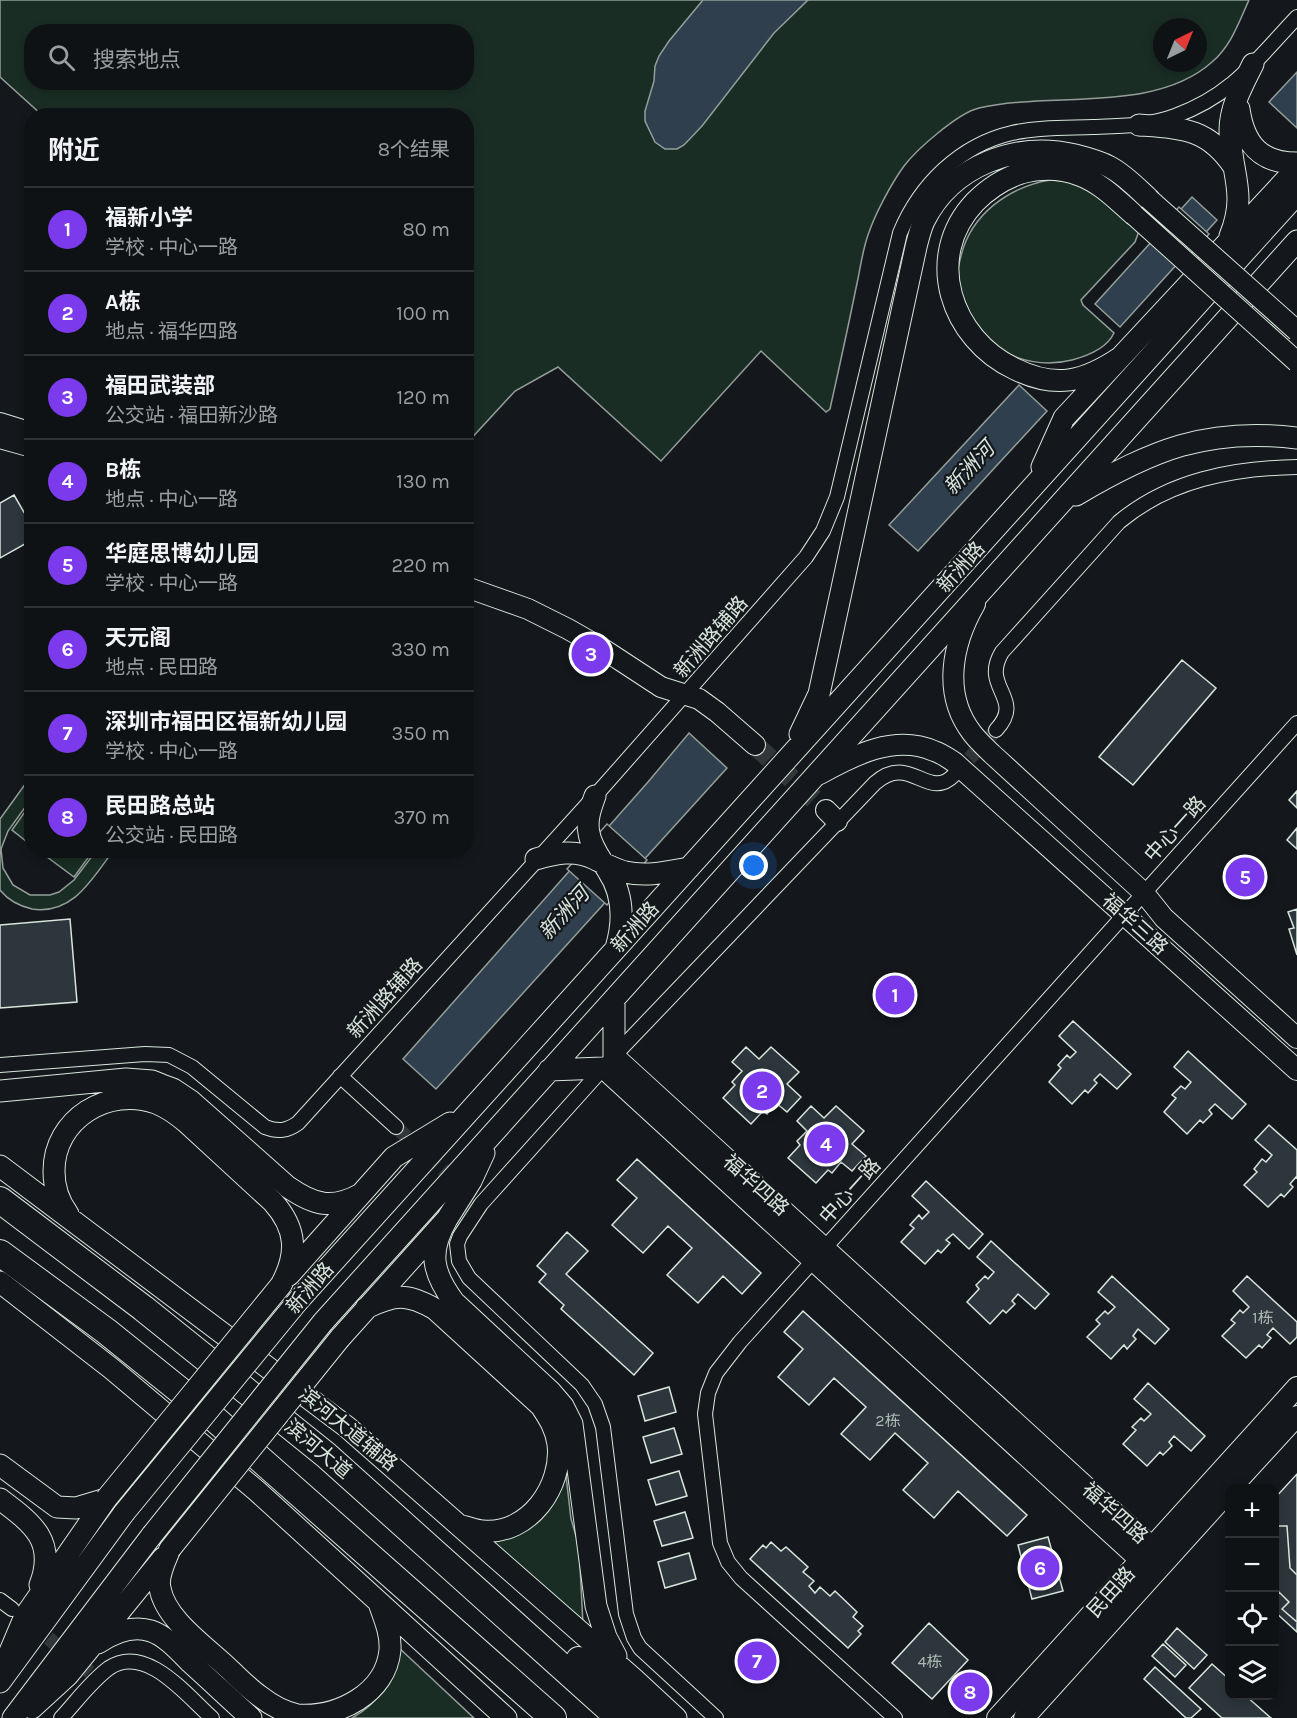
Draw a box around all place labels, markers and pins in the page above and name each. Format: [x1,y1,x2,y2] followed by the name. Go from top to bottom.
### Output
[572,632,610,676] pin: 3
[1226,854,1264,900] pin: 5
[876,972,914,1018] pin: 1
[742,1068,782,1114] pin: 2
[806,1122,846,1166] pin: 4
[1020,1546,1060,1590] pin: 6
[738,1638,777,1684] pin: 7
[950,1670,990,1714] pin: 8

